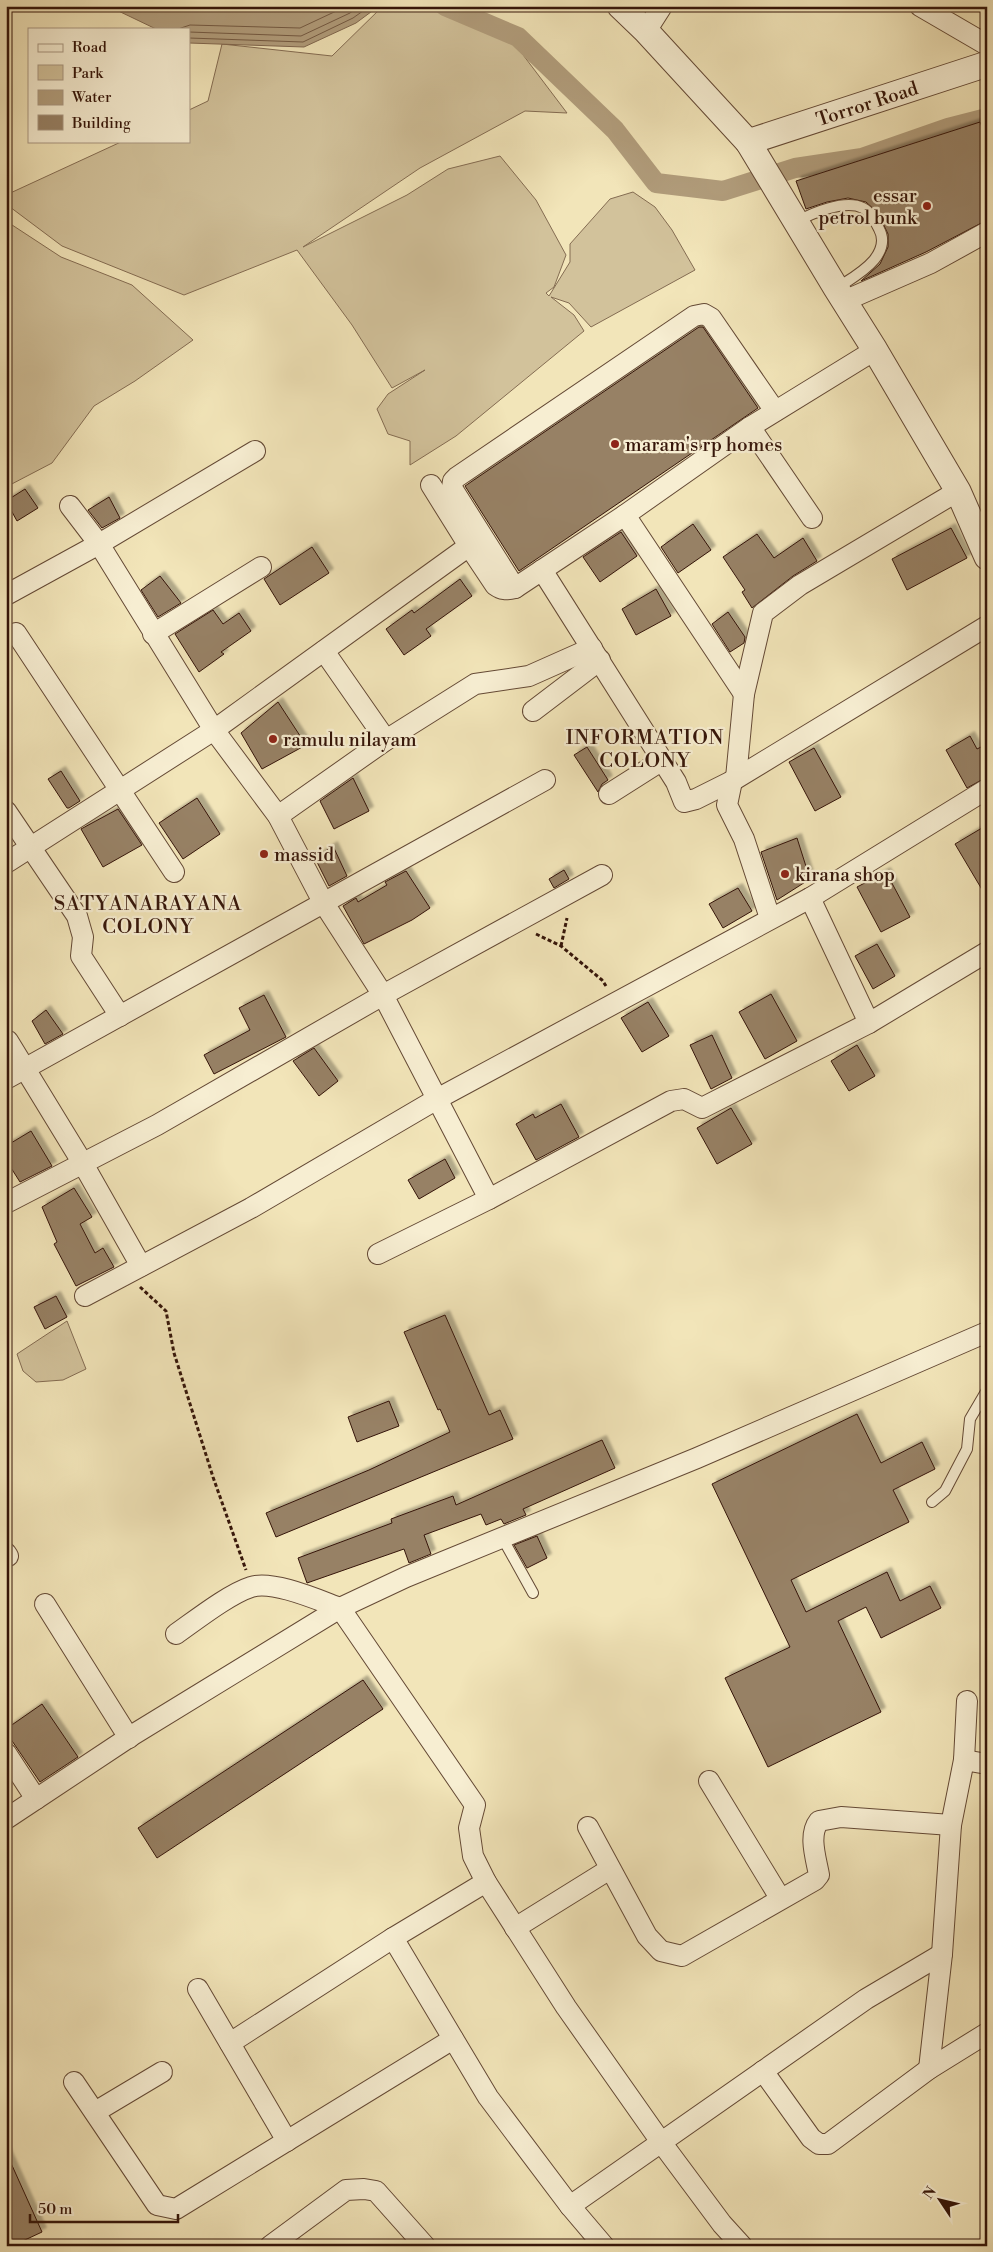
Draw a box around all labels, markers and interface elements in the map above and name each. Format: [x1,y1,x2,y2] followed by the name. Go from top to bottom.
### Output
[28,28,190,142] legend
[72,38,107,57] text: Road
[72,64,104,83] text: Park
[813,76,921,132] street label: Torror Road
[71,88,112,107] text: Water
[71,114,131,133] text: Building
[819,184,918,230] place label: essar petrol bunk
[921,200,933,212] marker: essar petrol bunk
[625,433,782,457] place label: maram's rp homes
[609,438,621,450] marker: maram's rp homes
[566,726,724,774] district label: INFORMATION COLONY
[283,728,417,752] place label: ramulu nilayam
[267,733,279,745] marker: ramulu nilayam
[274,843,334,867] place label: massid
[258,848,270,860] marker: massid
[795,863,895,887] place label: kirana shop
[779,868,791,880] marker: kirana shop
[54,892,242,940] district label: SATYANARAYANA COLONY
[916,2174,966,2224] north arrow
[920,2183,941,2203] text: N
[30,2192,178,2224] scale bar
[38,2200,72,2219] text: 50 m

